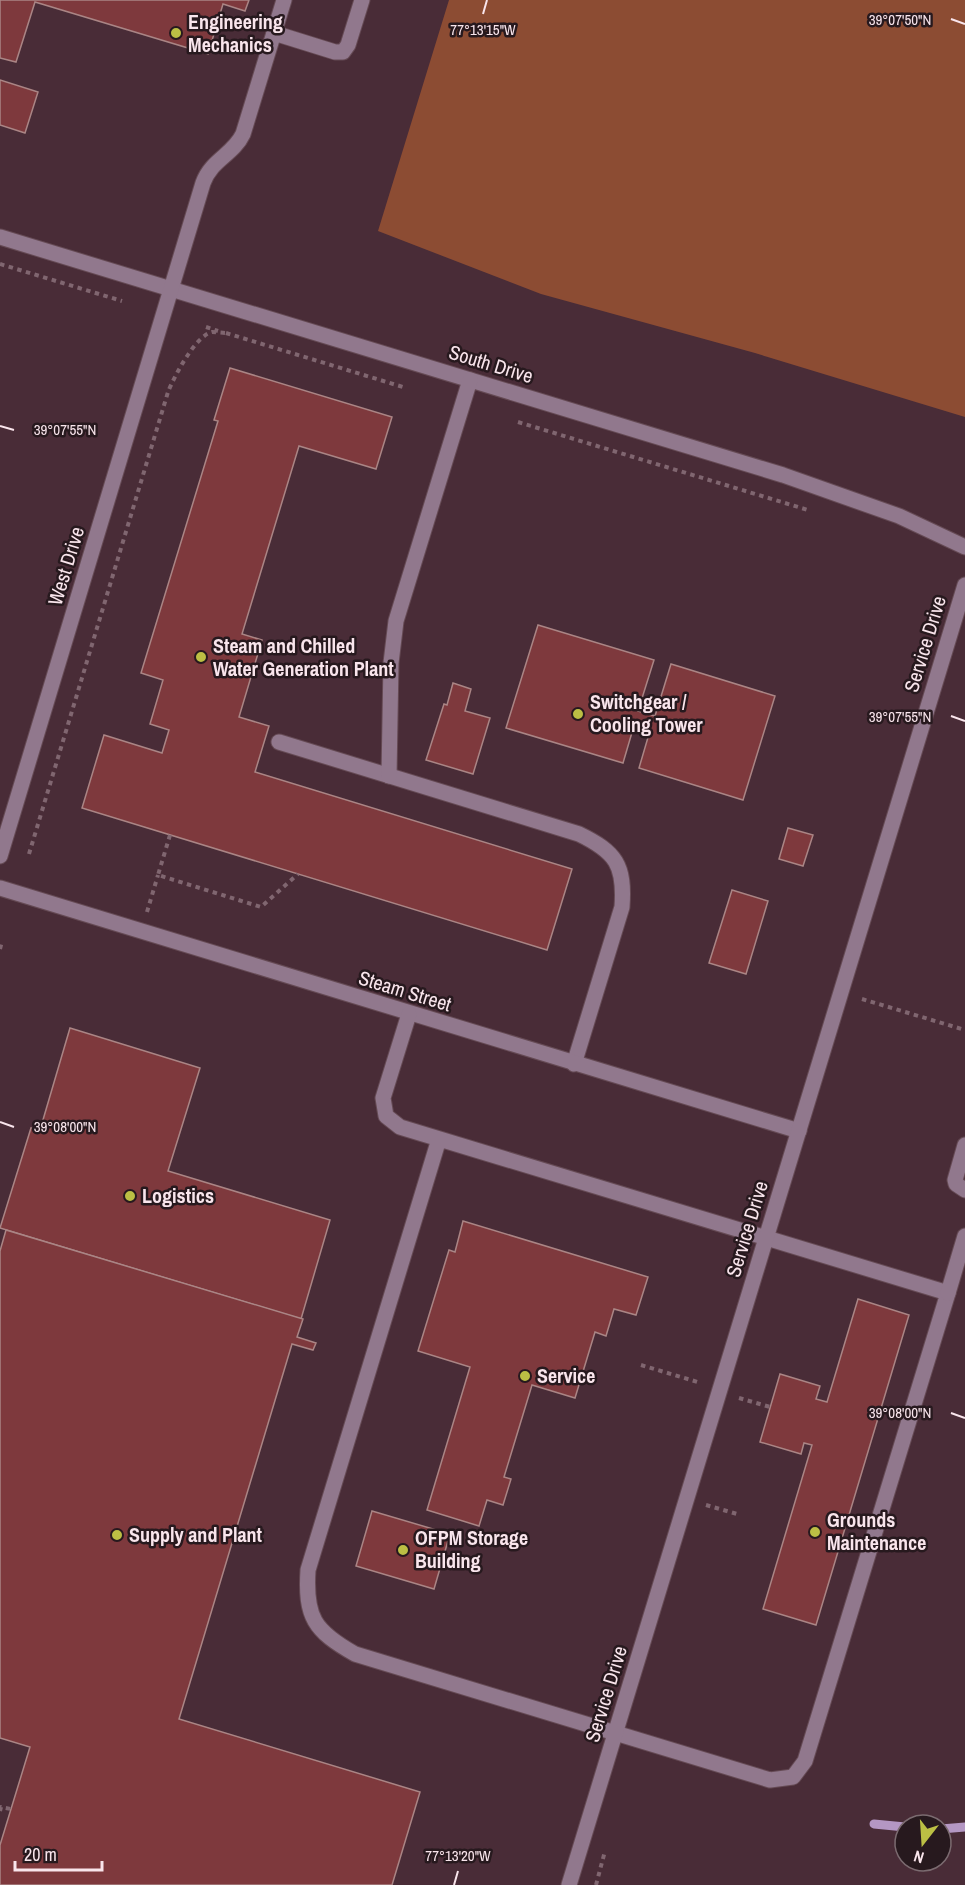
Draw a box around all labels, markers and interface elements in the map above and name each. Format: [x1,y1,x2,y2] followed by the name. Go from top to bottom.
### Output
[188,8,283,58] place label: Engineering Mechanics
[869,9,931,30] text: 39°07'50"N
[450,19,516,40] text: 77°13'15"W
[169,26,183,40] marker: Engineering Mechanics
[446,338,537,389] street label: South Drive
[34,419,96,440] text: 39°07'55"N
[41,523,90,608] street label: West Drive
[897,592,952,695] street label: Service Drive
[213,632,394,682] place label: Steam and Chilled Water Generation Plant
[194,650,208,664] marker: Steam and Chilled Water Generation Plant
[590,688,703,738] place label: Switchgear / Cooling Tower
[869,706,931,727] text: 39°07'55"N
[571,707,585,721] marker: Switchgear / Cooling Tower
[355,964,455,1018] street label: Steam Street
[34,1116,96,1137] text: 39°08'00"N
[719,1177,774,1280] street label: Service Drive
[142,1182,214,1209] place label: Logistics
[123,1189,137,1203] marker: Logistics
[537,1362,595,1389] place label: Service
[518,1369,532,1383] marker: Service
[869,1402,931,1423] text: 39°08'00"N
[827,1506,926,1556] place label: Grounds Maintenance
[129,1521,263,1548] place label: Supply and Plant
[415,1524,528,1574] place label: OFPM Storage Building
[808,1525,822,1539] marker: Grounds Maintenance
[110,1528,124,1542] marker: Supply and Plant
[396,1543,410,1557] marker: OFPM Storage Building
[578,1642,633,1745] street label: Service Drive
[893,1813,953,1873] north arrow
[15,1834,102,1872] scale bar
[24,1842,57,1867] text: 20 m
[425,1845,491,1866] text: 77°13'20"W
[911,1845,926,1869] text: N

